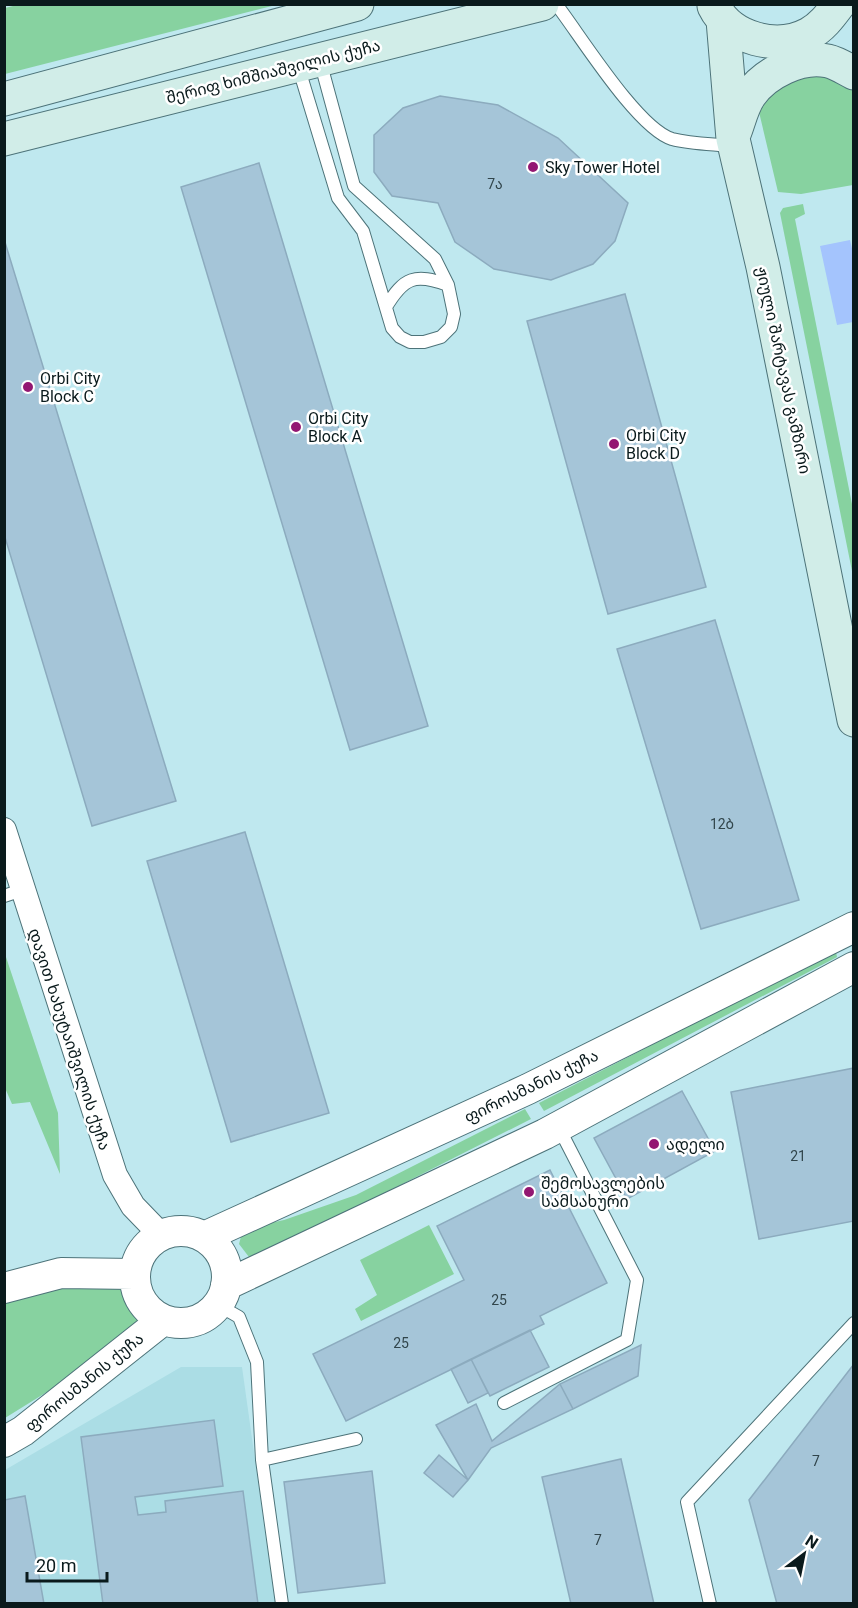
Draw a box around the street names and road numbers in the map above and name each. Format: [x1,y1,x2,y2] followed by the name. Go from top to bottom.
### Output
[164,36,382,108] street label: შერიფ ხიმშიაშვილის ქუჩა
[751,265,815,476] street label: ჟიული შარტავას გამზირი
[24,926,114,1153] street label: დავით ხახუტაიშვილის ქუჩა
[461,1046,601,1127] street label: ფიროსმანის ქუჩა
[21,1329,147,1436] street label: ფიროსმანის ქუჩა

